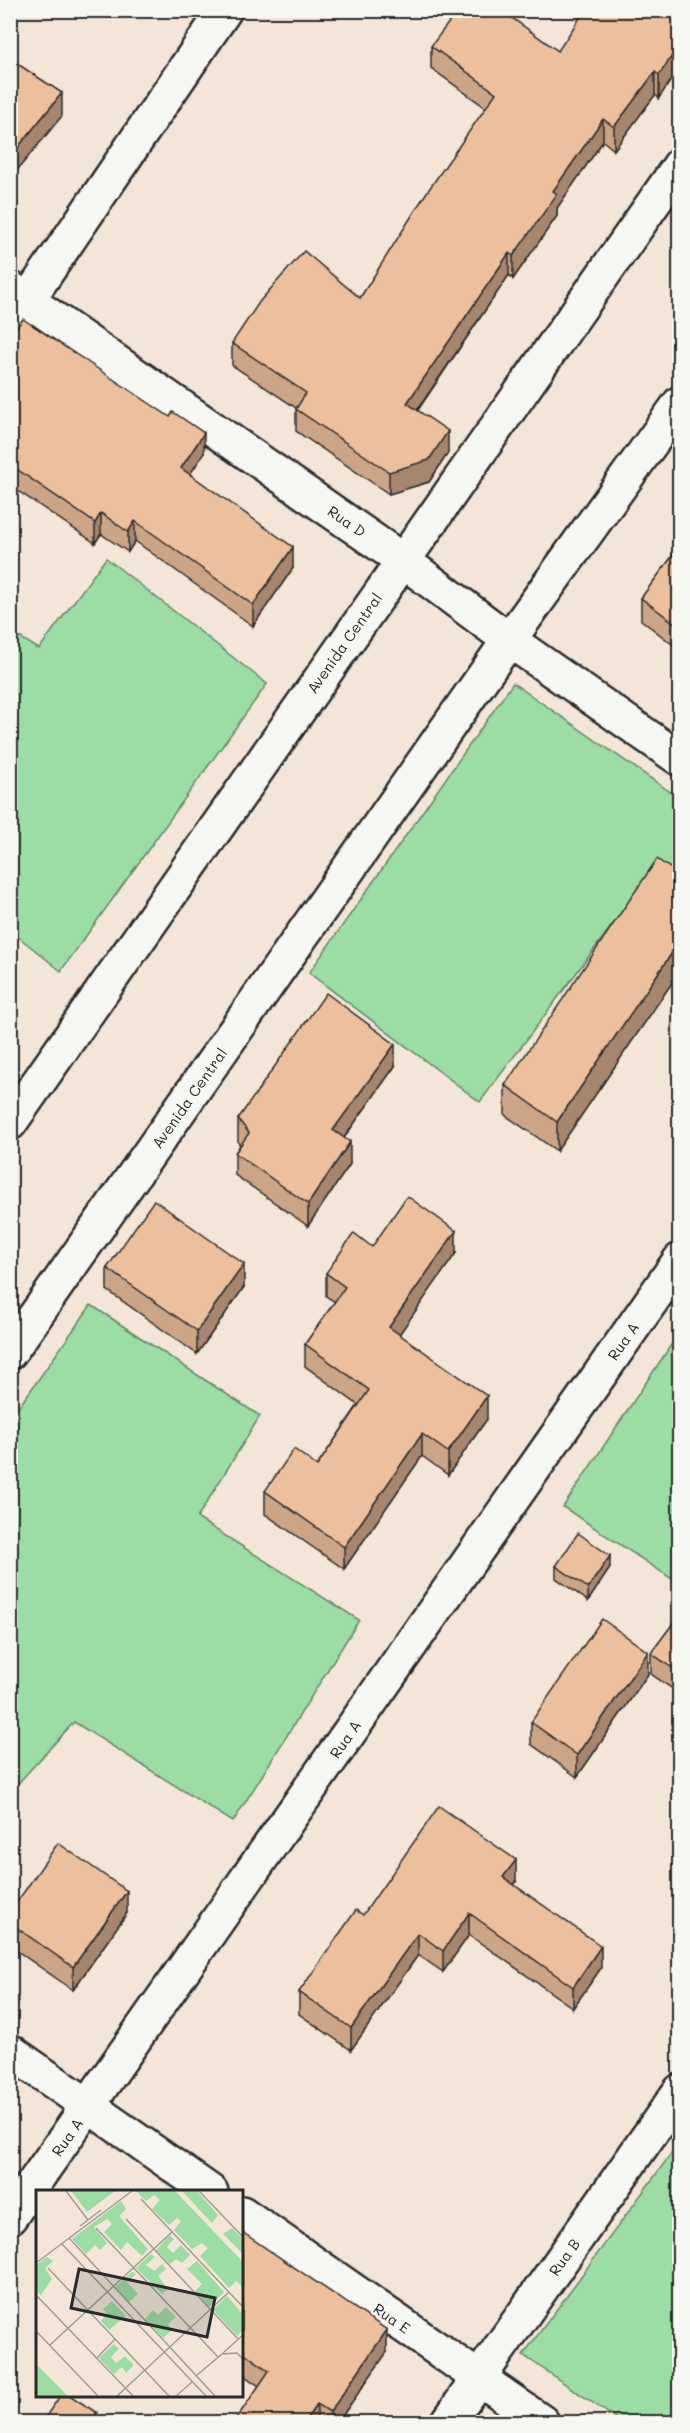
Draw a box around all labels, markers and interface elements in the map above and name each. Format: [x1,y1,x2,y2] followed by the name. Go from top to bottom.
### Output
[324,501,370,541] street label: Rua D
[302,589,386,697] street label: Avenida Central
[147,1044,231,1152] street label: Avenida Central
[603,1318,643,1364] street label: Rua A
[325,1716,365,1762] street label: Rua A
[47,2114,87,2160] street label: Rua A
[36,2190,243,2397] inset map
[544,2234,584,2280] street label: Rua B
[370,2298,415,2338] street label: Rua E

